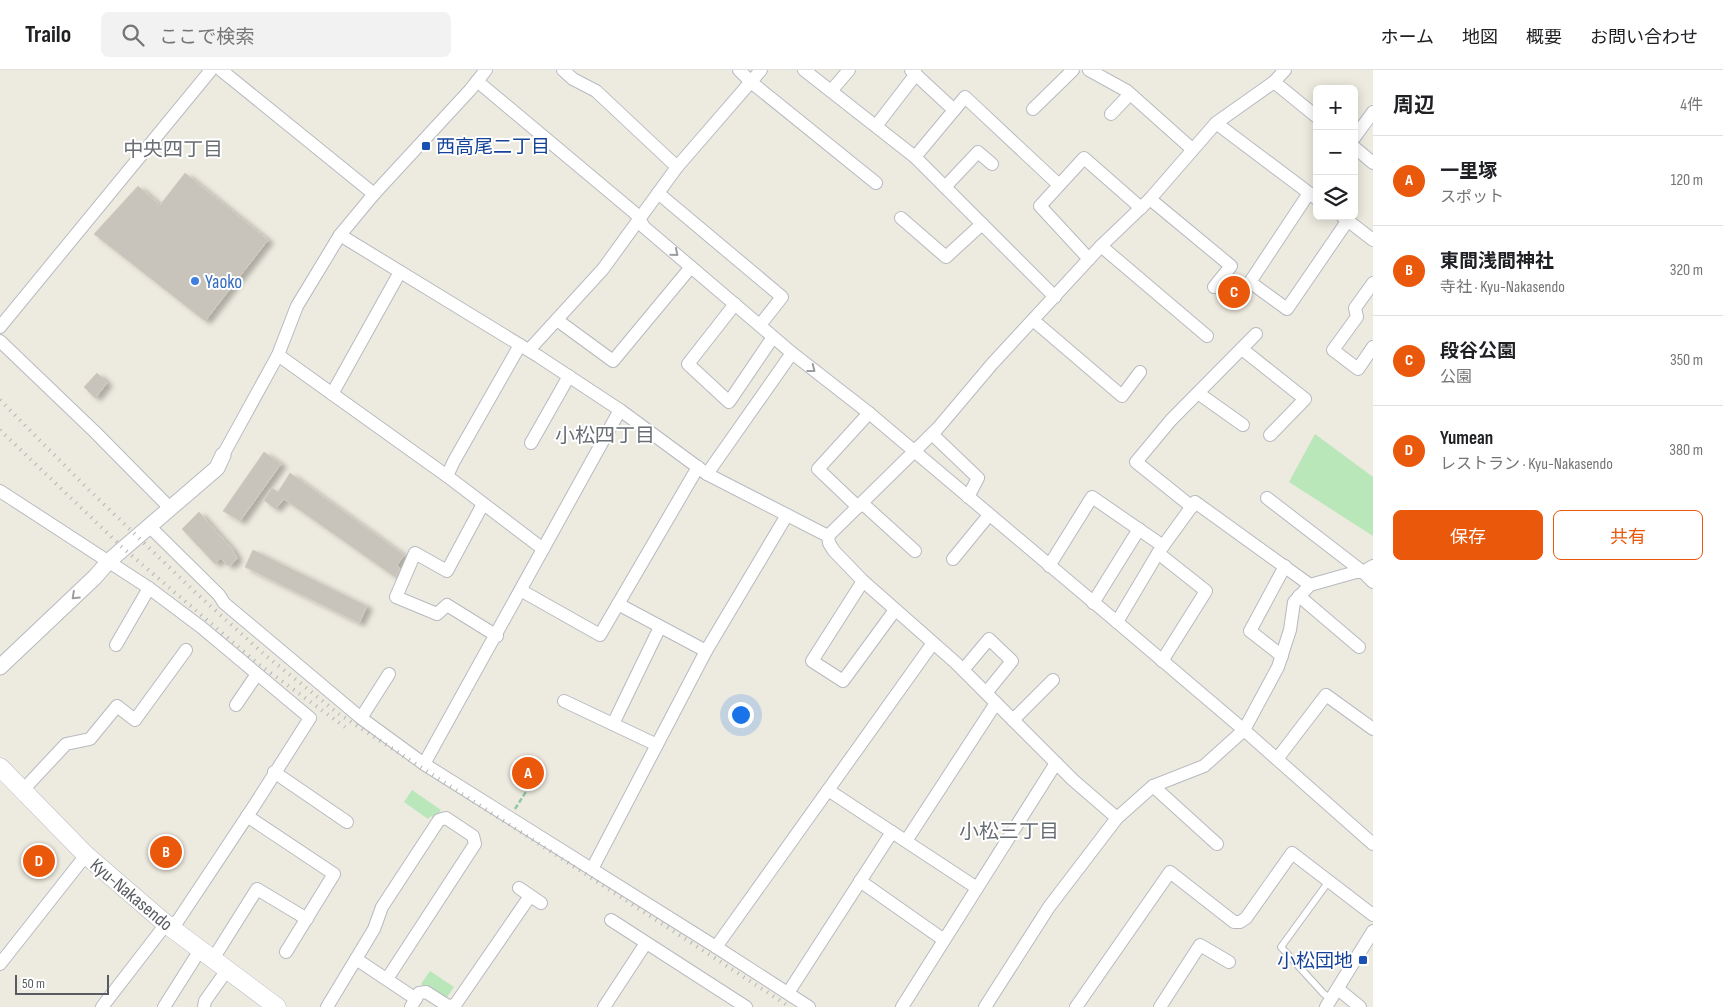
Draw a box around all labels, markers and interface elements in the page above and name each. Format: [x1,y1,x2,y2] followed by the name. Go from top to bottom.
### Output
[101,12,451,57] search box
[25,20,71,49] text: Trailo
[119,21,147,49] icon: search
[159,26,254,49] text: ここで検索
[1381,27,1434,48] text: ホーム
[1462,27,1498,48] text: 地図
[1526,27,1562,48] text: 概要
[1590,27,1698,48] text: お問い合わせ
[1313,85,1358,220] map controls
[1313,85,1358,130] button: +
[1393,93,1435,118] text: 周辺
[1680,96,1703,115] text: 4件
[1313,130,1358,175] button: −
[436,136,550,159] place label: 西高尾二丁目
[123,138,223,162] district label: 中央四丁目
[420,140,432,152] marker: 西高尾二丁目
[1440,160,1497,183] text: 一里塚
[1405,171,1413,190] text: A
[1671,171,1703,190] text: 120 m
[1313,175,1358,220] button: layers
[1440,188,1504,207] text: スポット
[669,247,678,256] one-way arrow
[1440,250,1554,273] text: 東間浅間神社
[1405,261,1413,280] text: B
[1670,261,1703,280] text: 320 m
[205,271,242,294] place label: Yaoko
[1218,273,1250,311] pin: C
[189,275,201,287] marker: Yaoko
[1440,278,1565,297] text: 寺社 · Kyu-Nakasendo
[1440,340,1516,363] text: 段谷公園
[1405,351,1413,370] text: C
[1670,351,1703,370] text: 350 m
[807,363,816,372] one-way arrow
[1440,368,1472,387] text: 公園
[555,424,655,448] district label: 小松四丁目
[1440,427,1493,450] text: Yumean
[1405,441,1413,460] text: D
[1669,441,1703,460] text: 380 m
[1440,455,1613,474] text: レストラン · Kyu-Nakasendo
[1393,510,1543,560] button: 保存
[1553,510,1703,560] button: 共有
[72,590,81,599] one-way arrow
[728,702,754,728] your location
[512,754,544,792] pin: A
[959,820,1059,844] district label: 小松三丁目
[150,833,182,871] pin: B
[23,842,55,880] pin: D
[85,854,177,936] street label: Kyu-Nakasendo
[1277,950,1353,973] place label: 小松団地
[1357,954,1369,966] marker: 小松団地
[15,972,109,995] scale bar
[22,975,45,992] text: 50 m

